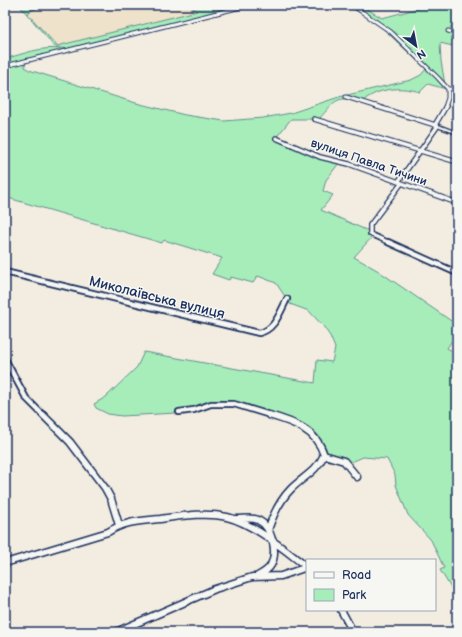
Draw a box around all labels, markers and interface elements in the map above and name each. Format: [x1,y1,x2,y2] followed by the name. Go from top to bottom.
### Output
[396,26,436,66] north arrow
[414,46,428,62] text: N
[309,136,429,189] street label: вулиця Павла Тичини
[87,272,227,323] street label: Миколаївська вулиця
[306,559,436,611] legend
[342,568,371,583] text: Road
[342,588,366,603] text: Park

